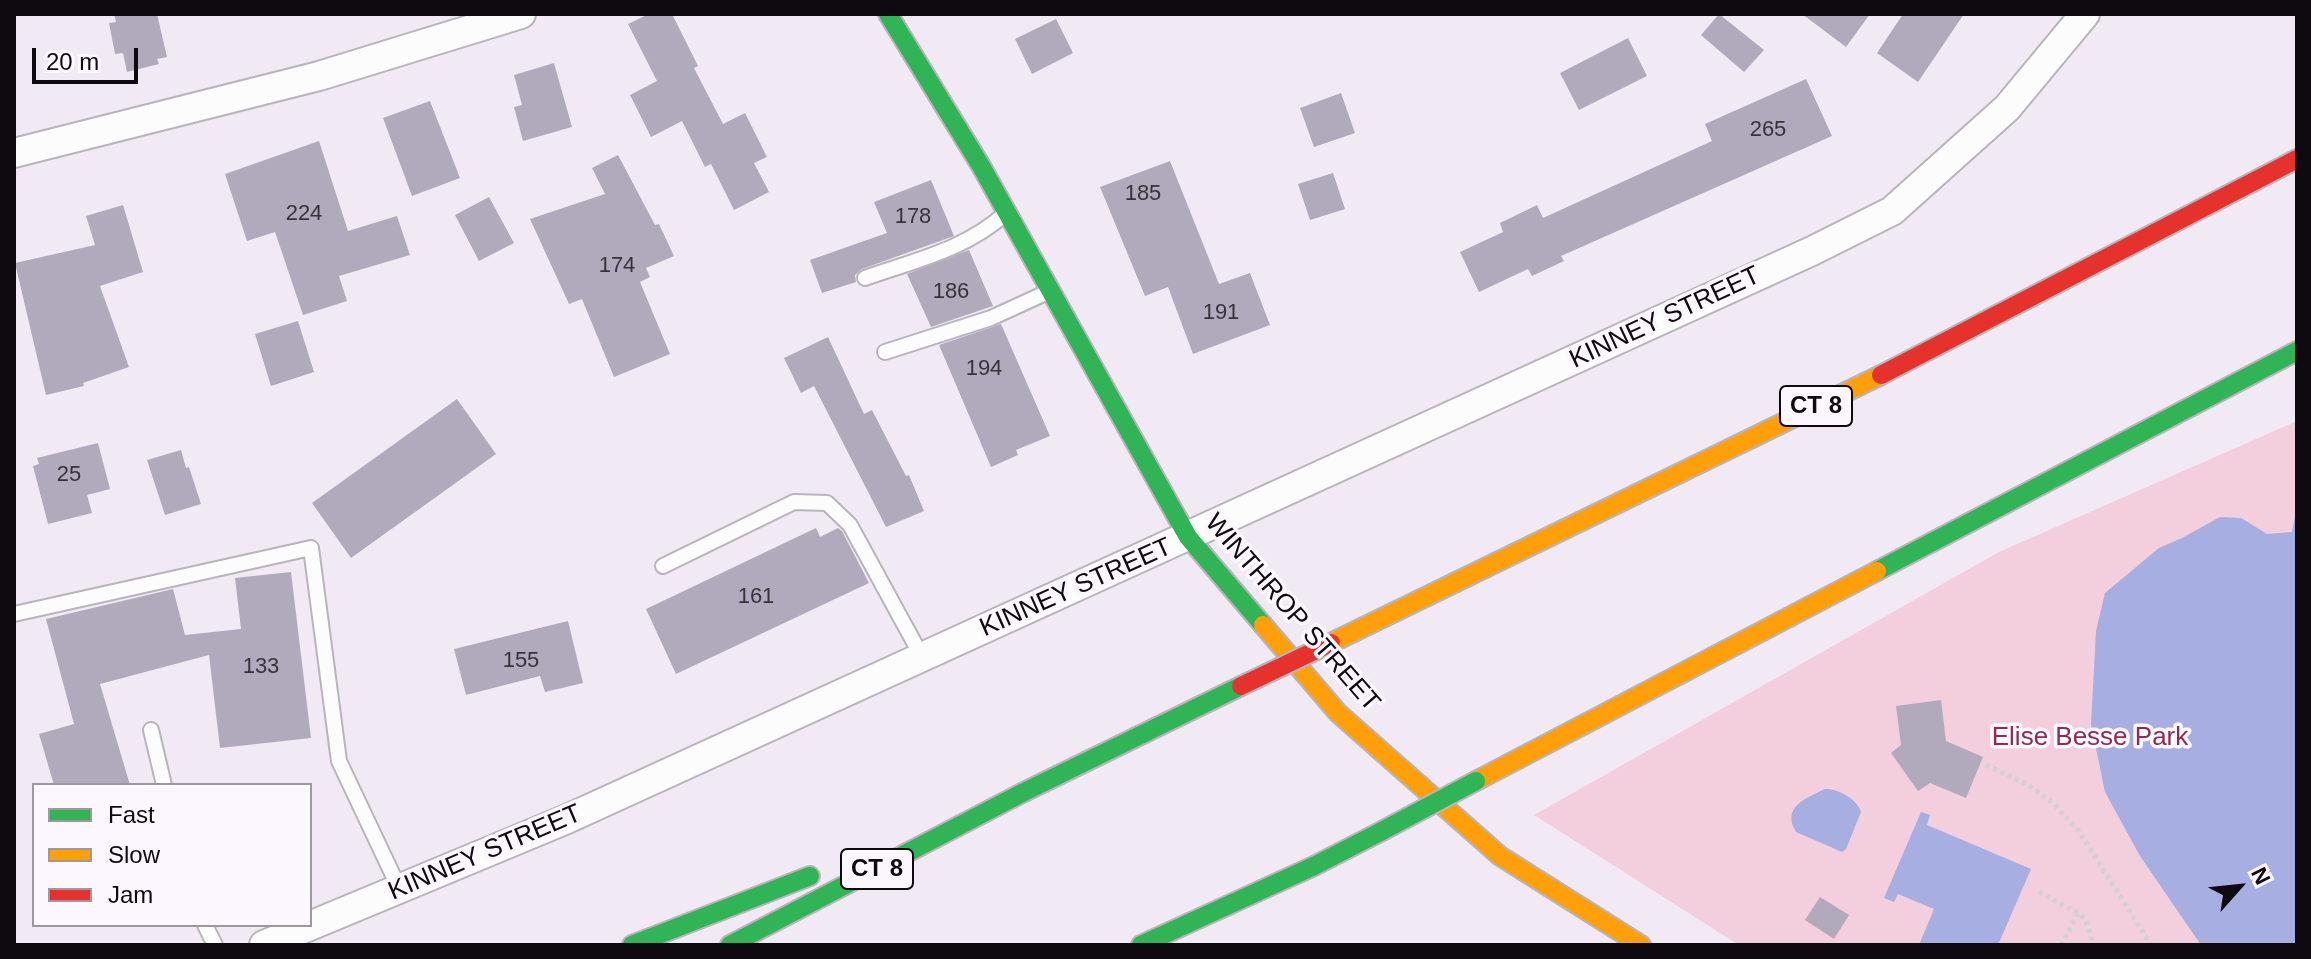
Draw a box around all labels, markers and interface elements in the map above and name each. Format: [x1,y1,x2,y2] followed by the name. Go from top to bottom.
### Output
[36,32,142,82] scale bar
[46,48,99,75] text: 20 m
[1750,117,1786,143] house number: 265
[1125,181,1161,207] house number: 185
[286,201,322,227] house number: 224
[895,204,931,230] house number: 178
[599,253,635,279] house number: 174
[1565,260,1765,376] street label: KINNEY STREET
[933,279,969,305] house number: 186
[1203,300,1239,326] house number: 191
[966,356,1002,382] house number: 194
[1780,386,1852,426] road number: CT 8
[57,462,81,488] house number: 25
[1198,508,1386,718] street label: WINTHROP STREET
[975,532,1177,644] street label: KINNEY STREET
[738,584,774,610] house number: 161
[503,648,539,674] house number: 155
[243,654,279,680] house number: 133
[1992,722,2188,754] park label: Elise Besse Park
[32,783,312,927] legend
[384,798,586,908] street label: KINNEY STREET
[108,801,155,828] text: Fast
[108,841,160,868] text: Slow
[2199,847,2279,927] north arrow
[841,849,913,889] road number: CT 8
[2246,863,2276,889] text: N
[108,881,153,908] text: Jam

